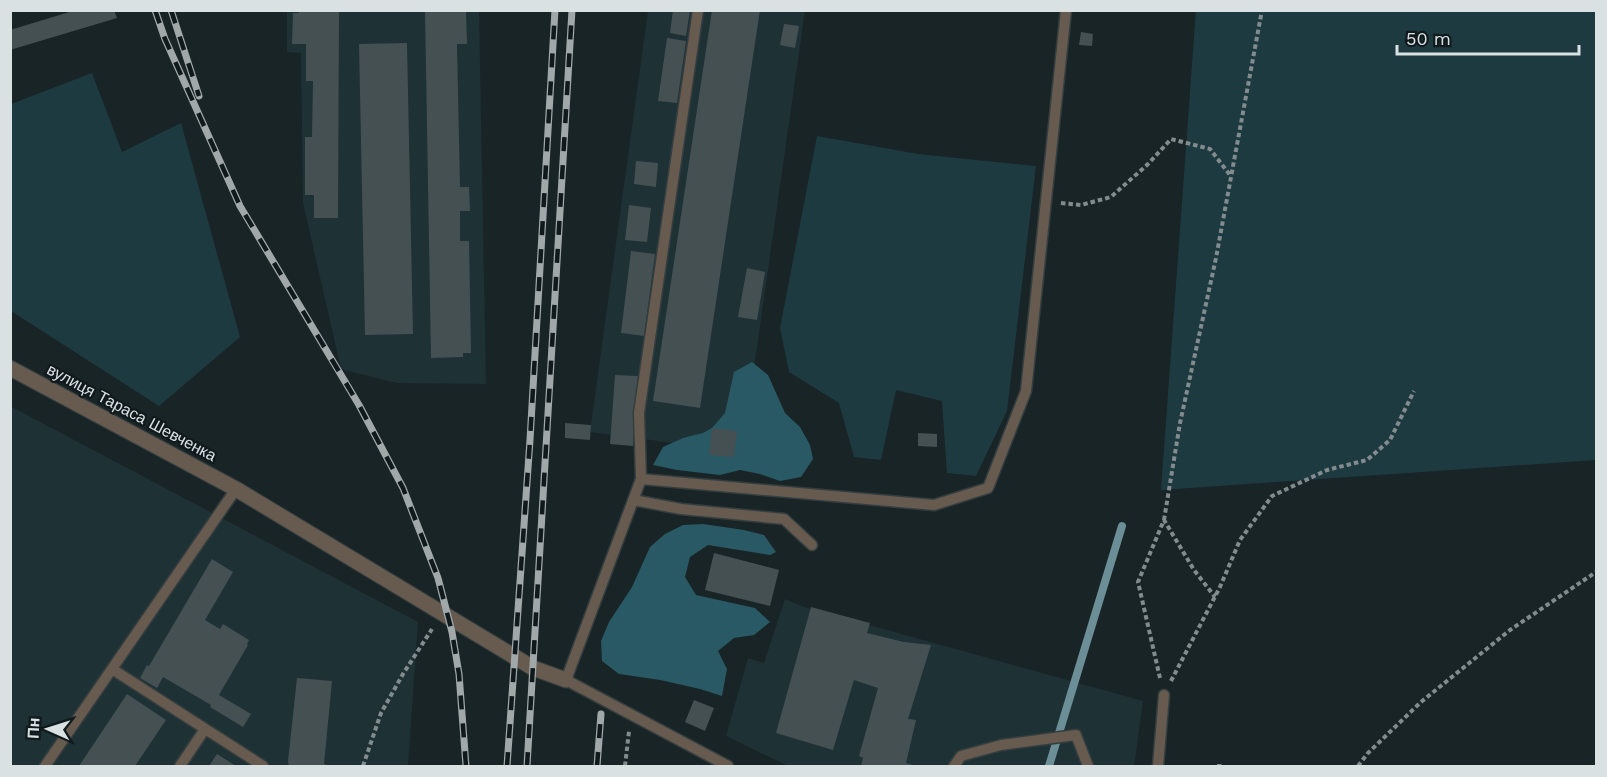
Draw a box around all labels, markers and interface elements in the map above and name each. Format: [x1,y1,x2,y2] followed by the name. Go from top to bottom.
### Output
[1397,18,1578,56] scale bar
[1406,28,1451,49] text: 50 m
[44,360,220,465] street label: вулиця Тараса Шевченка
[18,699,78,759] north arrow
[23,717,44,739] text: Пн

